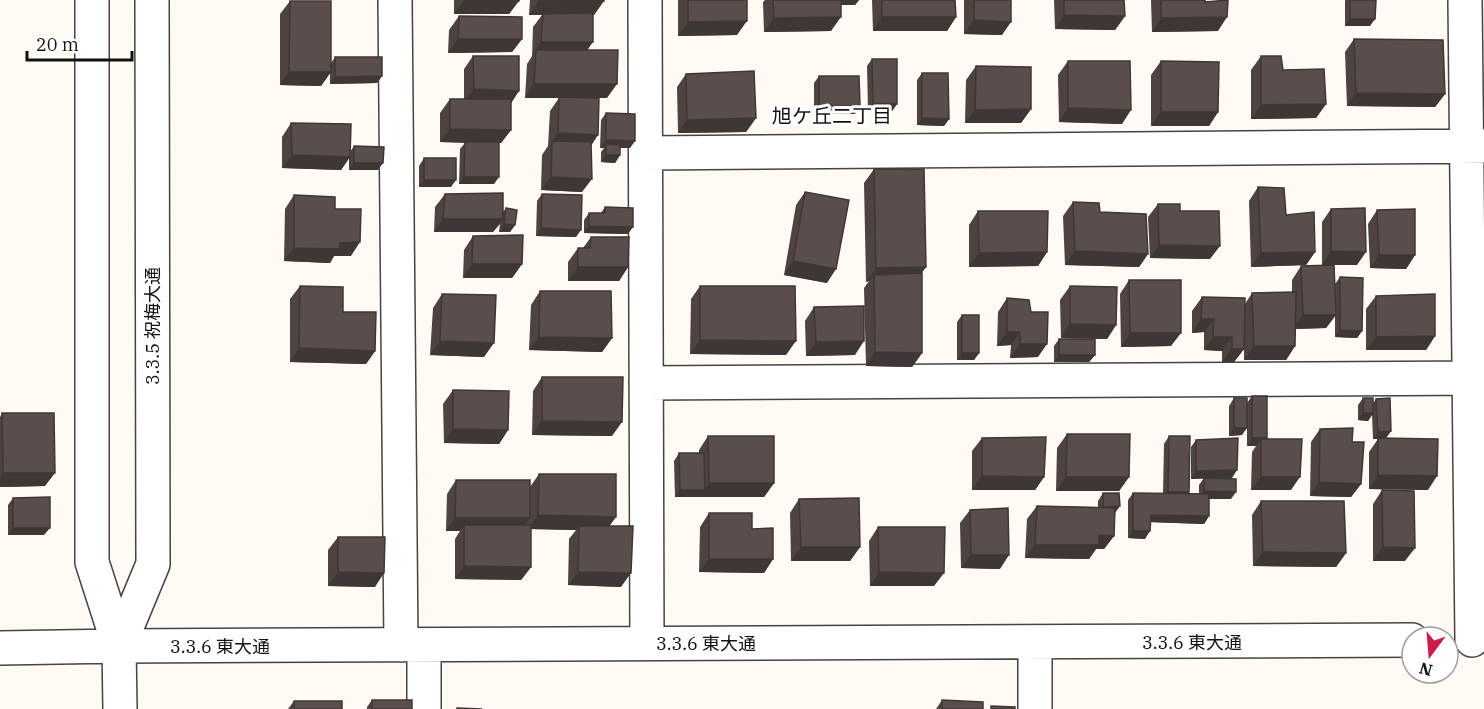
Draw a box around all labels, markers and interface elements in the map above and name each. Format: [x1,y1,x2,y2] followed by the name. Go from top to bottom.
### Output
[27,24,132,62] scale bar
[36,33,79,56] text: 20 m
[772,102,892,129] district label: 旭ケ丘二丁目
[141,267,164,385] street label: 3.3.5 祝梅大通
[1400,625,1460,685] north arrow
[1142,631,1242,654] street label: 3.3.6 東大通
[656,632,756,655] street label: 3.3.6 東大通
[170,635,270,658] street label: 3.3.6 東大通
[1417,658,1435,681] text: N

